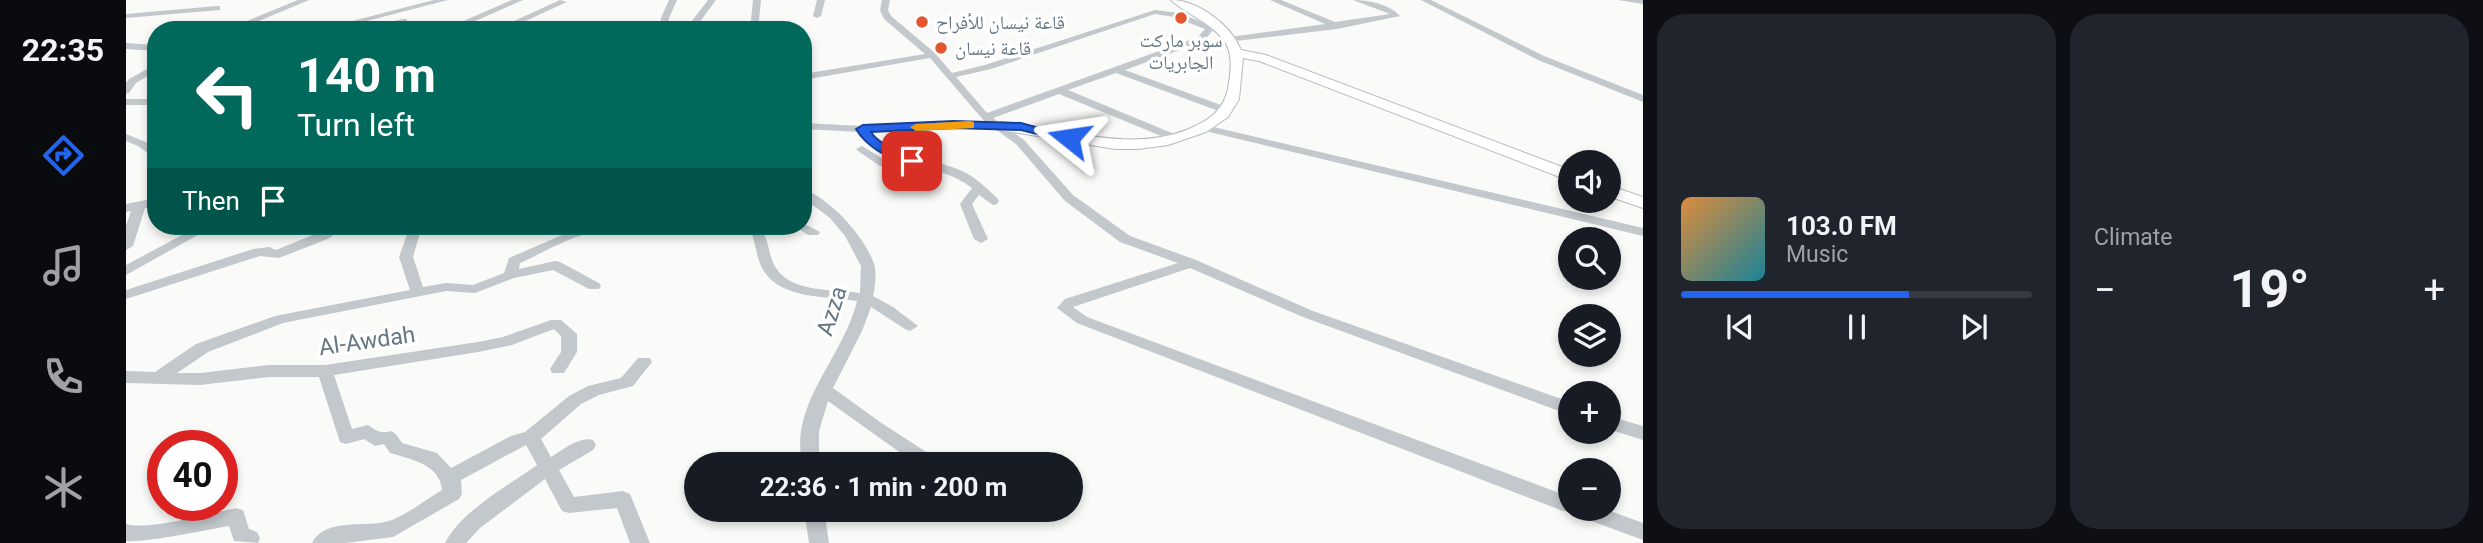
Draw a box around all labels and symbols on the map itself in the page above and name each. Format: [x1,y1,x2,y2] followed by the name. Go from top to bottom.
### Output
[1173,10,1189,26] marker: سوبر ماركت الجابريات
[936,11,1065,34] place label: قاعة نيسان للأفراح
[914,14,930,30] marker: قاعة نيسان للأفراح
[1139,29,1223,74] place label: سوبر ماركت الجابريات
[955,37,1031,60] place label: قاعة نيسان
[933,40,949,56] marker: قاعة نيسان
[1032,101,1106,175] position arrow
[882,131,942,191] pin
[811,283,853,339] street label: Azza
[317,321,417,361] street label: Al-Awdah
[147,430,238,521] speed limit sign: 40

